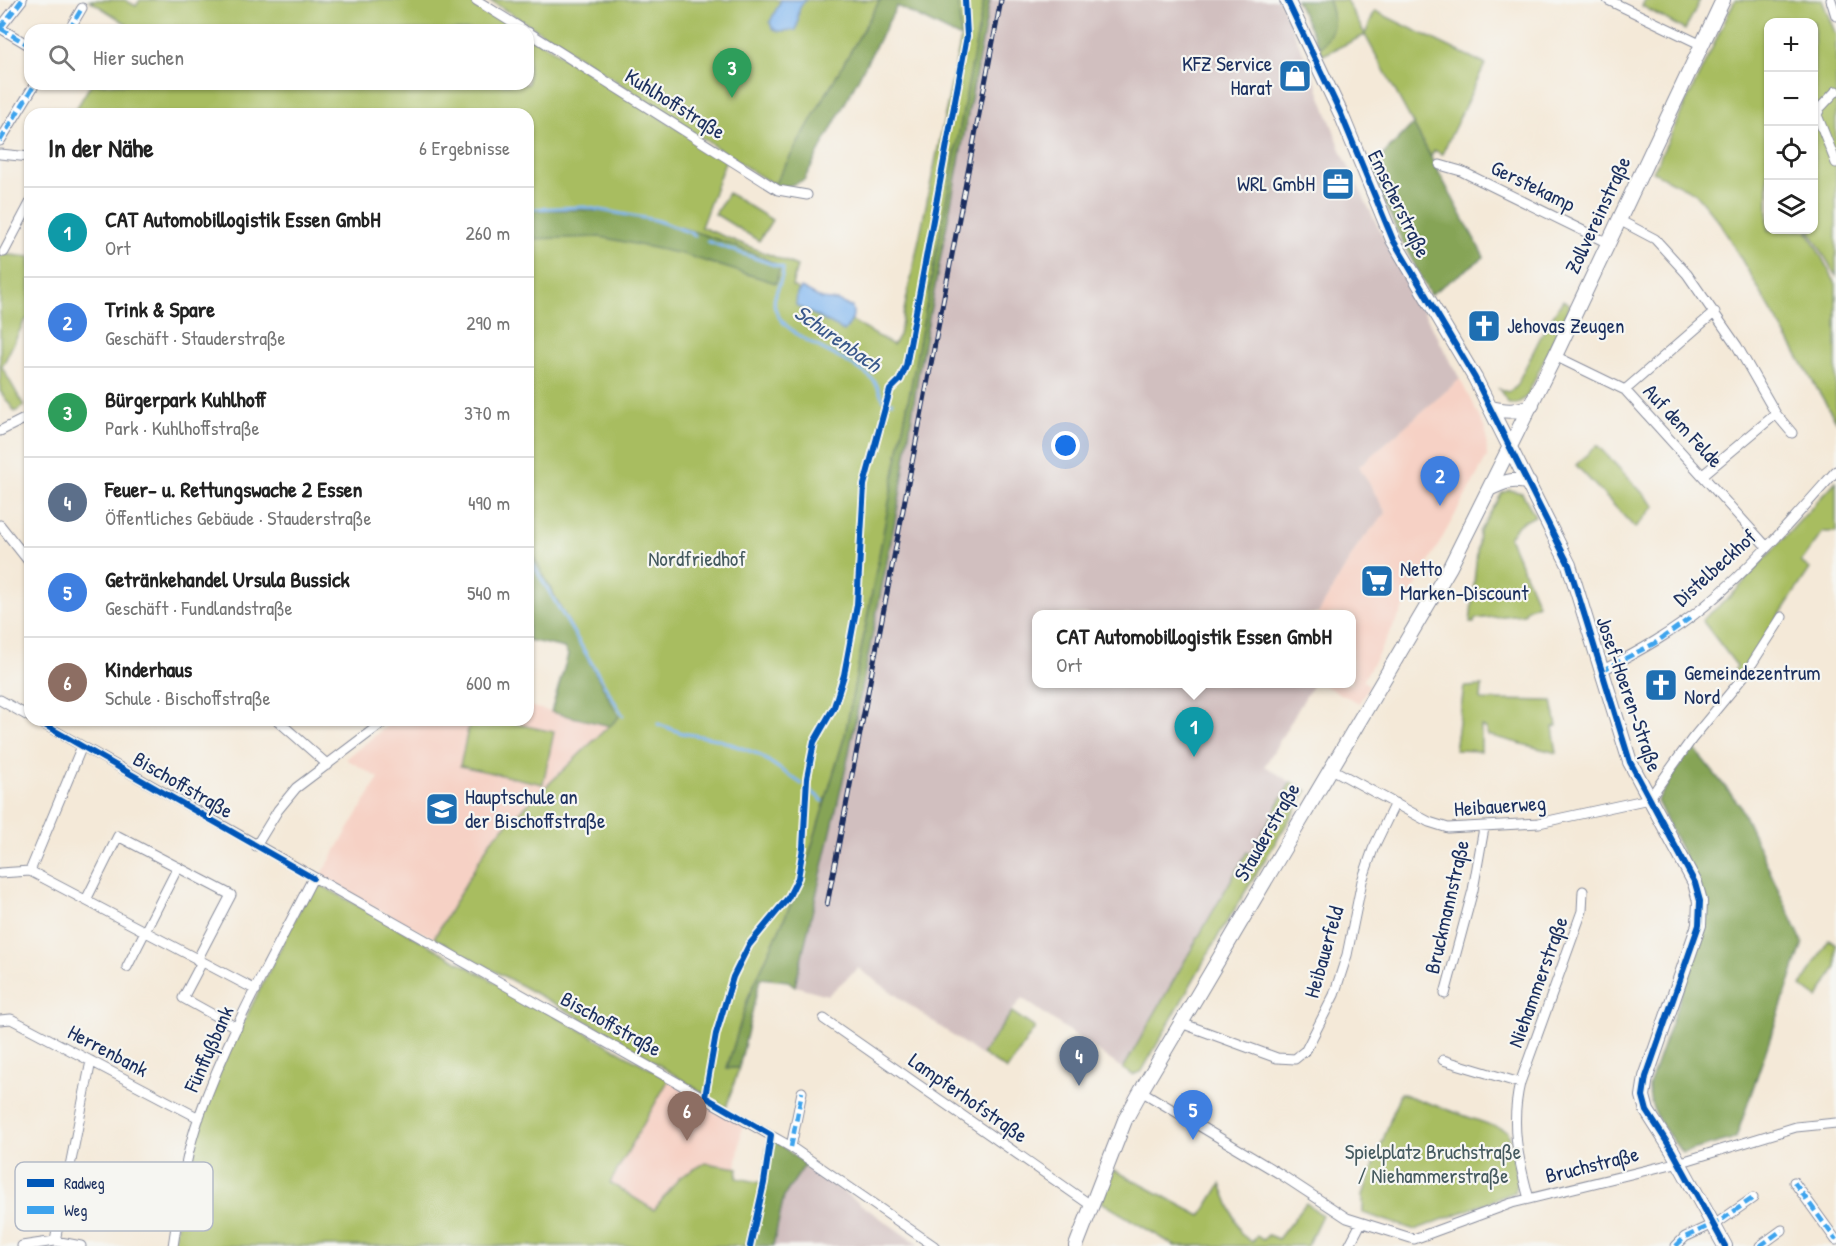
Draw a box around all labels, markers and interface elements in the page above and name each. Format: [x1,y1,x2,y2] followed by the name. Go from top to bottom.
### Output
[1764,18,1818,234] map controls
[1764,18,1818,72] button: +
[24,24,534,90] search box
[45,41,78,74] icon: search
[93,42,184,72] text: Hier suchen
[712,48,752,98] pin: 3
[1182,49,1273,102] place label: KFZ Service Harat
[1277,58,1313,94] shop icon: KFZ Service Harat
[620,61,731,146] street label: Kuhlhoffstraße
[1764,72,1818,126] button: −
[1764,126,1818,180] button: locate
[48,130,154,165] text: In der Nähe
[419,134,510,161] text: 6 Ergebnisse
[1361,145,1438,262] street label: Emscherstraße
[1558,151,1637,278] street label: Zollvereinstraße
[1486,153,1580,218] street label: Gerstekamp
[1320,166,1356,202] office icon: WRL GmbH
[1237,169,1315,198] place label: WRL GmbH
[1764,180,1818,234] button: layers
[105,204,380,234] text: CAT Automobillogistik Essen GmbH
[64,219,71,246] text: 1
[466,219,510,246] text: 260 m
[105,234,131,261] text: Ort
[105,294,215,324] text: Trink & Spare
[789,297,889,380] water label: Schurenbach
[1466,308,1502,344] church icon: Jehovas Zeugen
[63,309,72,336] text: 2
[466,309,510,336] text: 290 m
[1507,311,1625,340] place label: Jehovas Zeugen
[105,324,286,351] text: Geschäft · Stauderstraße
[1637,377,1730,474] street label: Auf dem Felde
[105,384,266,414] text: Bürgerpark Kuhlhoff
[63,399,72,426] text: 3
[464,399,510,426] text: 370 m
[105,414,259,441] text: Park · Kuhlhoffstraße
[1051,431,1080,460] your location
[1420,456,1460,506] pin: 2
[105,474,363,504] text: Feuer- u. Rettungswache 2 Essen
[64,489,71,516] text: 4
[468,489,510,516] text: 490 m
[105,504,371,531] text: Öffentliches Gebäude · Stauderstraße
[1667,522,1763,613] street label: Distelbeckhof
[648,544,746,573] park label: Nordfriedhof
[1400,554,1529,607] place label: Netto Marken-Discount
[1359,563,1395,599] supermarket icon: Netto Marken-Discount
[105,564,350,594] text: Getränkehandel Ursula Bussick
[63,579,72,606] text: 5
[467,579,510,606] text: 540 m
[105,594,293,621] text: Geschäft · Fundlandstraße
[1032,610,1356,688] popup
[1589,612,1670,775] street label: Josef-Hoeren-Straße
[1056,621,1332,651] text: CAT Automobillogistik Essen GmbH
[1056,651,1082,678] text: Ort
[105,654,192,684] text: Kinderhaus
[1684,658,1821,711] place label: Gemeindezentrum Nord
[1643,667,1679,703] church icon: Gemeindezentrum Nord
[64,669,71,696] text: 6
[466,669,510,696] text: 600 m
[105,684,271,711] text: Schule · Bischoffstraße
[1174,708,1214,757] pin: 1
[128,744,239,825] street label: Bischoffstraße
[1227,777,1306,886] street label: Stauderstraße
[465,782,605,835] place label: Hauptschule an der Bischoffstraße
[1453,788,1547,823] street label: Heibauerweg
[424,791,460,827] school or university icon: Hauptschule an der Bischoffstraße
[1417,837,1476,977] street label: Bruckmannstraße
[1297,903,1350,1001] street label: Heibauerfeld
[1500,912,1575,1051] street label: Niehammerstraße
[556,984,667,1063] street label: Bischoffstraße
[176,1001,240,1097] street label: Fünffußbank
[63,1017,154,1084] street label: Herrenbank
[1060,1036,1098,1086] pin: 4
[903,1046,1034,1149] street label: Lampferhofstraße
[1174,1090,1212,1140] pin: 5
[668,1092,706,1141] pin: 6
[1345,1137,1521,1190] park label: Spielplatz Bruchstraße / Niehammerstraße
[1542,1139,1642,1190] street label: Bruchstraße
[15,1162,213,1231] legend
[64,1172,105,1194] text: Radweg
[64,1199,87,1221] text: Weg

